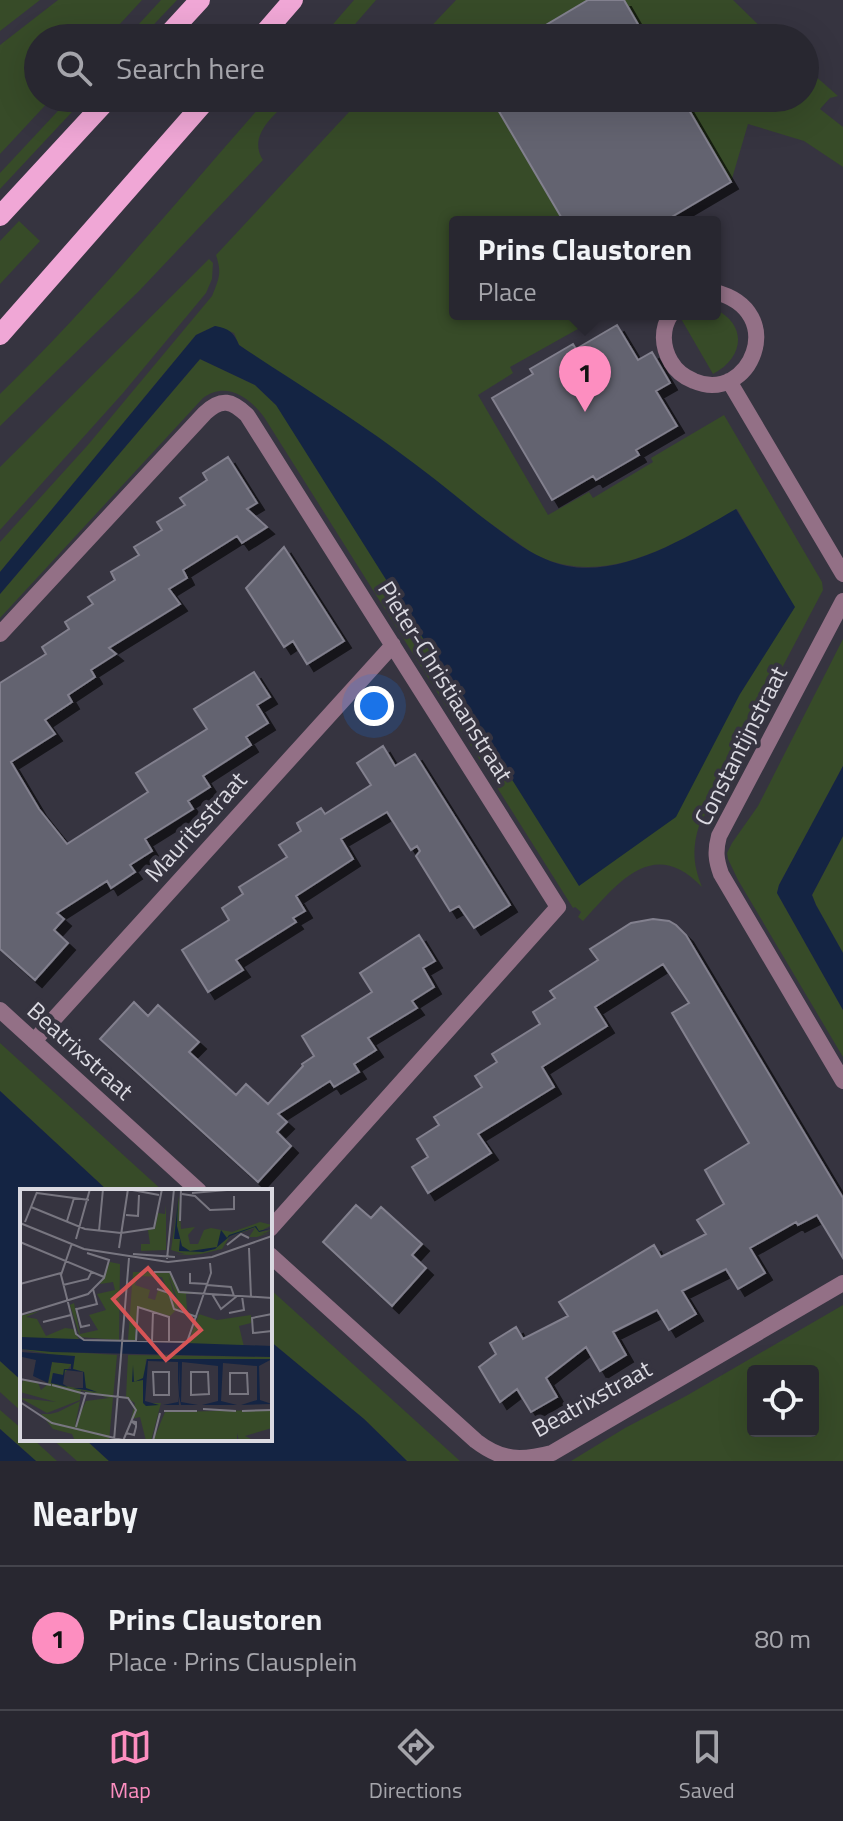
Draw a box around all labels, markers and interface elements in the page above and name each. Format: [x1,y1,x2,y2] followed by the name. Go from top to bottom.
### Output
[24,24,819,112] search box
[116,45,265,91] text: Search here
[52,46,96,90] icon: search
[449,216,721,320] popup
[478,226,692,272] text: Prins Claustoren
[478,272,537,311] text: Place
[559,346,611,412] pin: 1
[369,574,523,790] street label: Pieter-Christiaanstraat
[684,659,796,832] street label: Constantijnstraat
[354,686,394,726] your location
[136,762,255,890] street label: Mauritsstraat
[20,993,142,1108] street label: Beatrixstraat
[20,1189,272,1441] inset map
[525,1350,659,1446] street label: Beatrixstraat
[747,1365,819,1437] map controls
[747,1365,819,1437] button: locate
[32,1487,138,1539] text: Nearby
[108,1596,322,1642] text: Prins Claustoren
[51,1619,65,1658] text: 1
[754,1619,811,1658] text: 80 m
[108,1642,357,1681] text: Place · Prins Clausplein
[108,1725,152,1807] tab: Map
[369,1725,462,1807] tab: Directions
[679,1725,735,1807] tab: Saved

